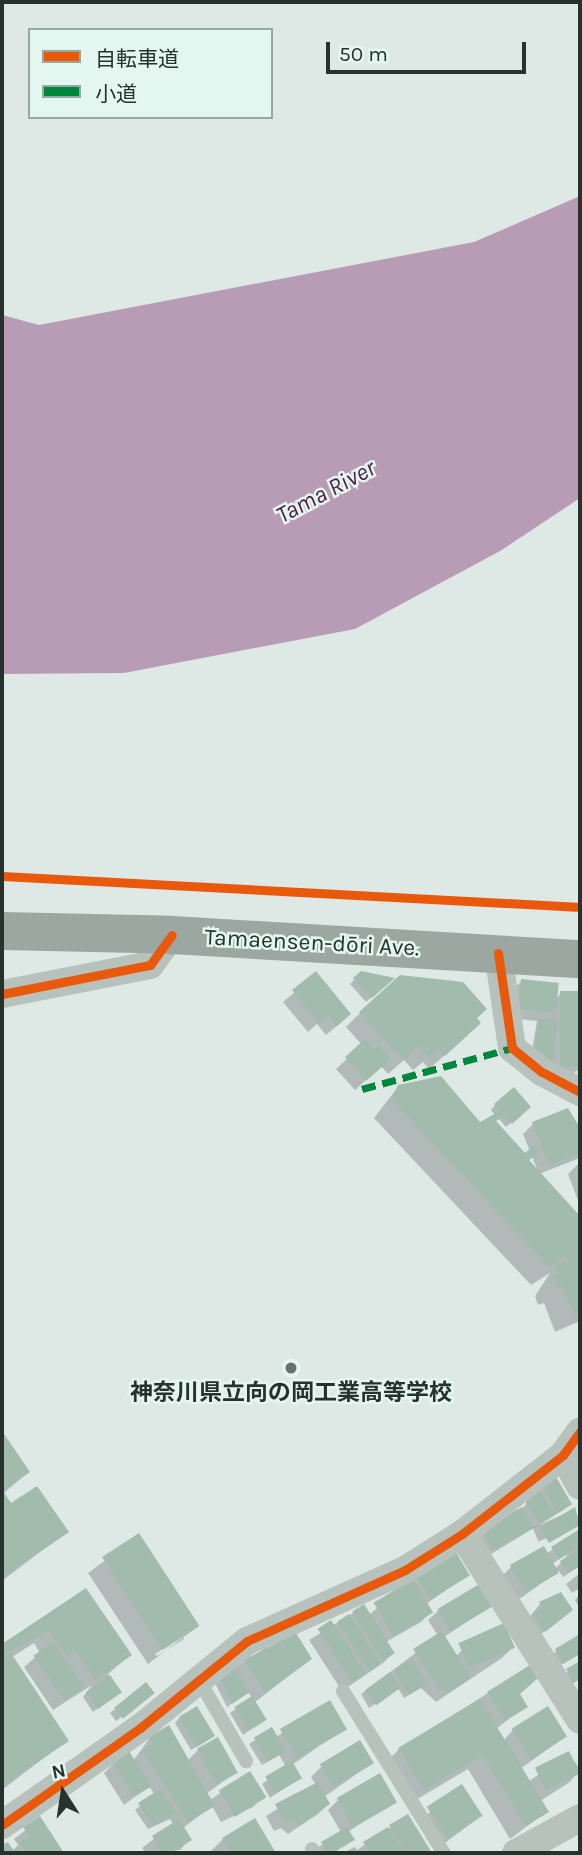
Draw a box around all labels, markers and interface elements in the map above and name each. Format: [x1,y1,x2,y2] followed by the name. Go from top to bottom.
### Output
[28,28,273,119] legend
[330,28,530,72] scale bar
[339,42,388,66] text: 50 m
[95,47,179,71] text: 自転車道
[95,82,137,106] text: 小道
[271,454,381,530] water label: Tama River
[204,924,420,962] street label: Tamaensen-dōri Ave.
[283,1360,299,1376] marker: 神奈川県立向の岡工業高等学校
[130,1379,452,1407] place label: 神奈川県立向の岡工業高等学校
[28,1757,98,1827] north arrow
[50,1759,68,1784] text: N

